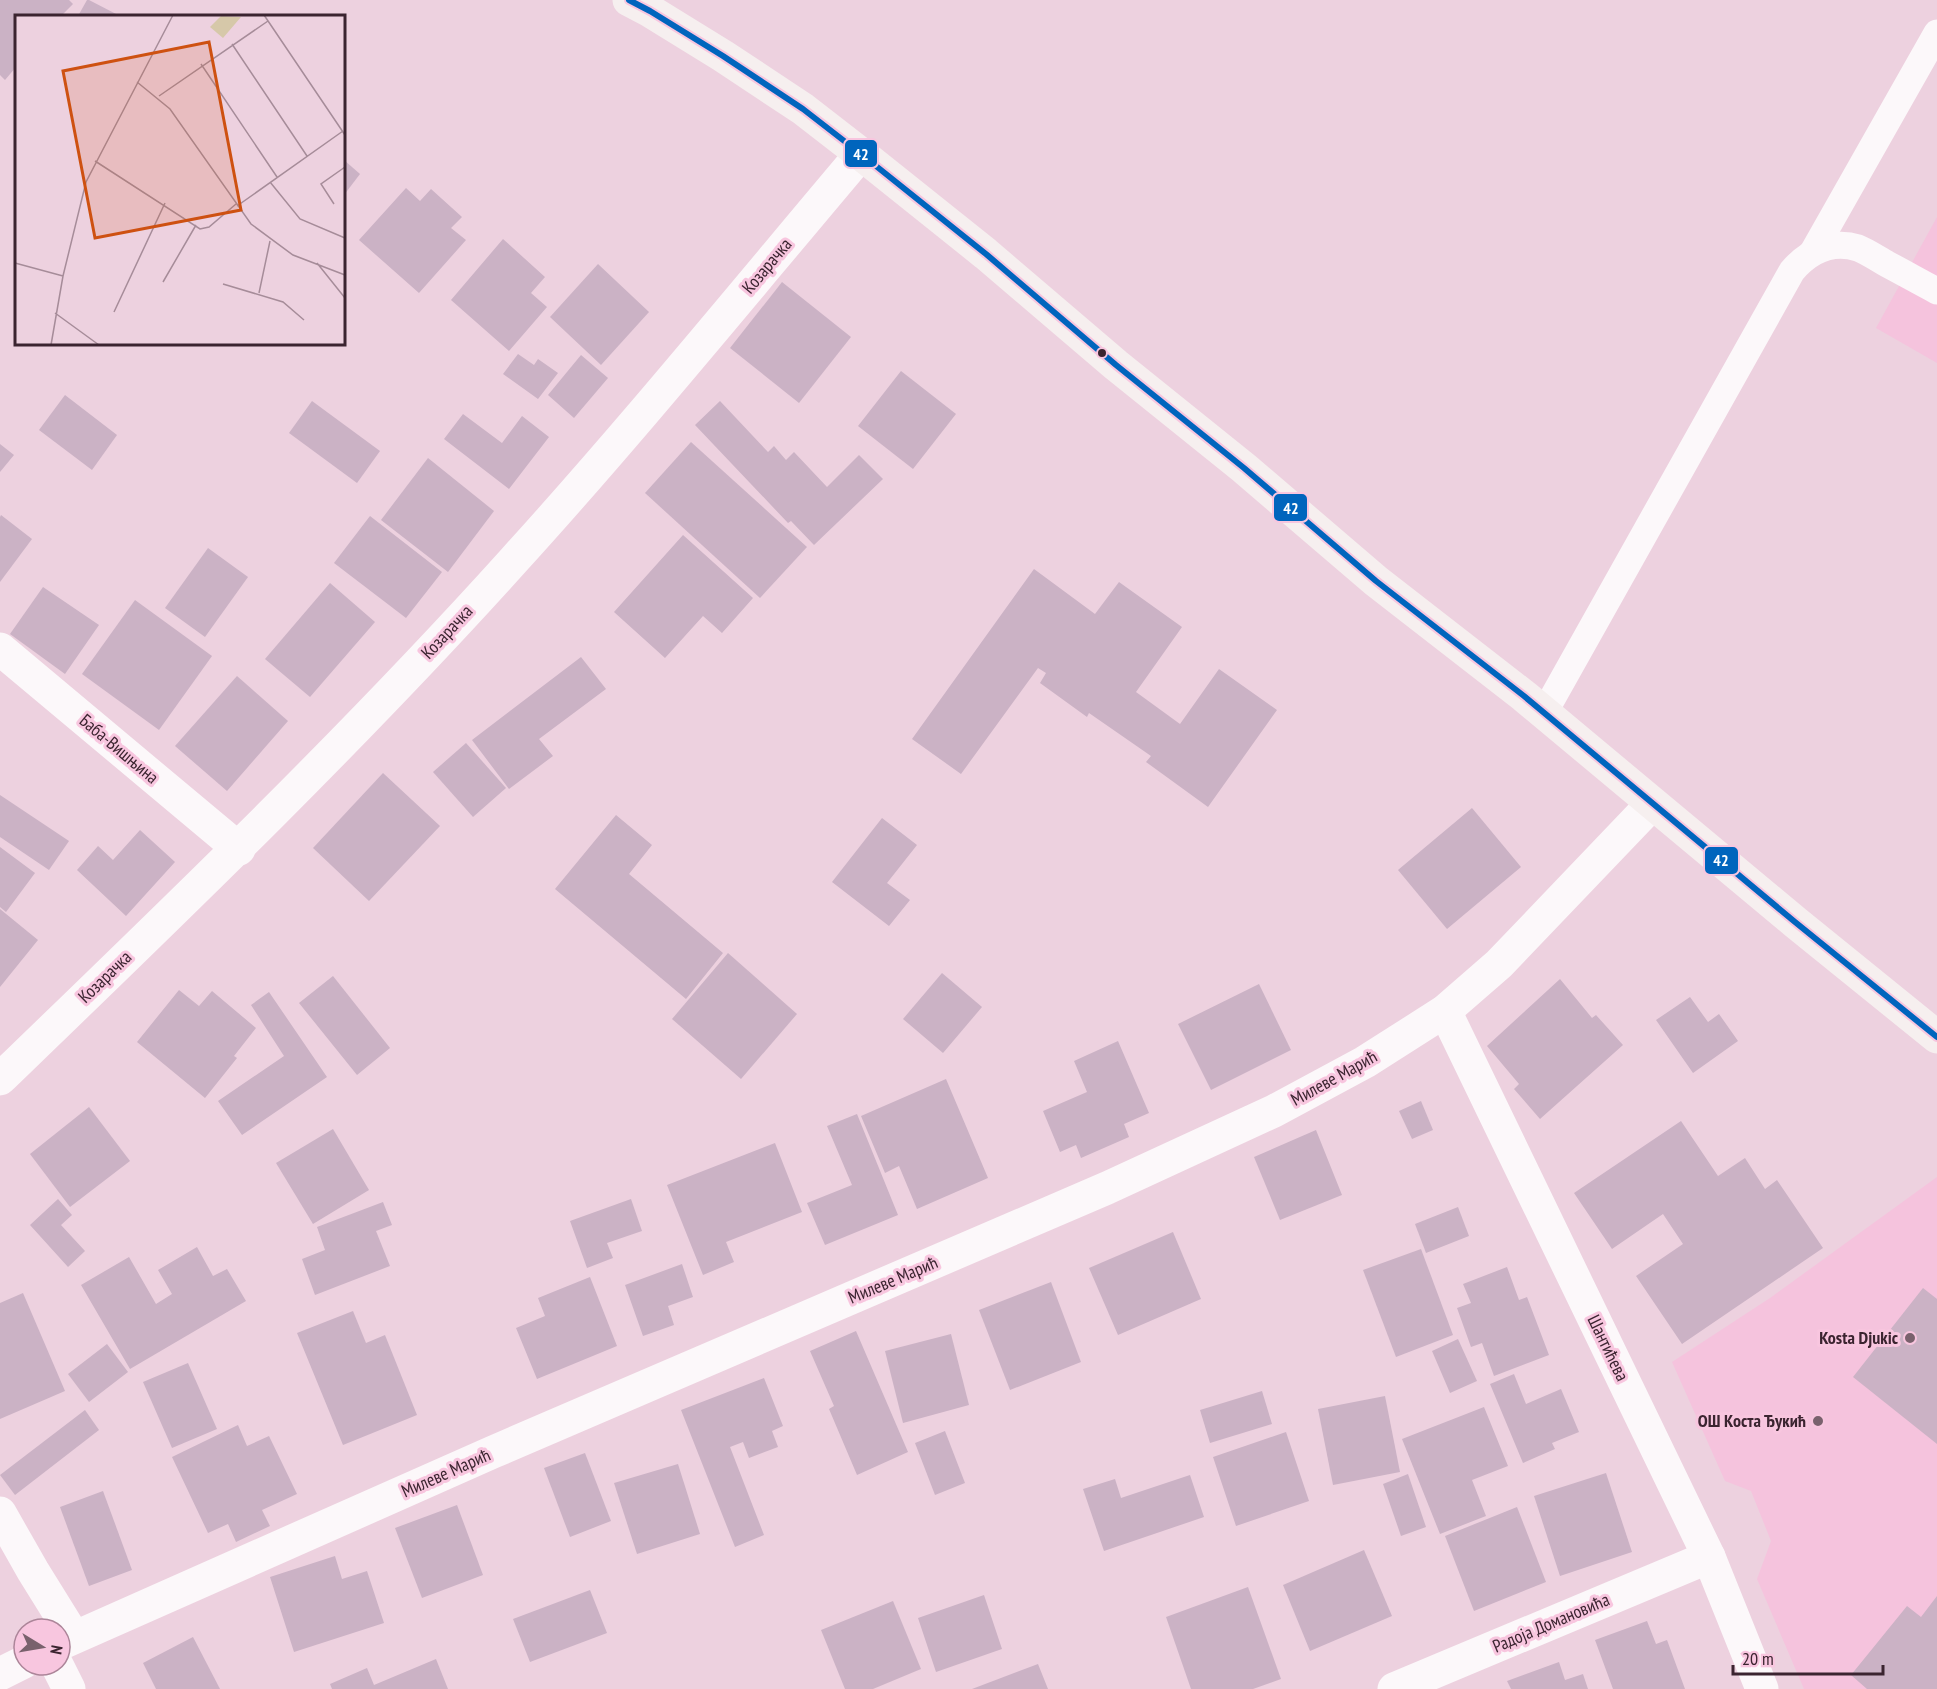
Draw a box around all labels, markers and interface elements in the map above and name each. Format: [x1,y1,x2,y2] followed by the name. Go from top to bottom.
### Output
[15,15,345,345] inset map
[844,139,878,168] line badge: 42
[853,144,869,164] text: 42
[737,233,797,298] street label: Козарачка
[1096,347,1108,359] unlabelled marker
[1273,493,1308,522] line badge: 42
[1283,498,1299,518] text: 42
[416,600,477,664] street label: Козарачка
[75,709,164,788] street label: Баба-Вишњина
[1704,846,1739,875] line badge: 42
[1713,850,1729,870] text: 42
[73,946,136,1008] street label: Козарачка
[1287,1044,1381,1111] street label: Милеве Марић
[845,1250,941,1309] street label: Милеве Марић
[1583,1311,1634,1385] street label: Шантићева
[1819,1326,1899,1349] place label: Kosta Djukic
[1903,1331,1917,1345] marker: Kosta Djukic
[1698,1409,1806,1432] place label: ОШ Коста Ђукић
[1811,1414,1825,1428] marker: ОШ Коста Ђукић
[398,1443,494,1502] street label: Милеве Марић
[1489,1588,1613,1658] street label: Радоја Домановића
[12,1617,72,1677] north arrow
[1733,1638,1883,1676] scale bar
[46,1644,67,1656] text: N
[1742,1647,1774,1670] text: 20 m

